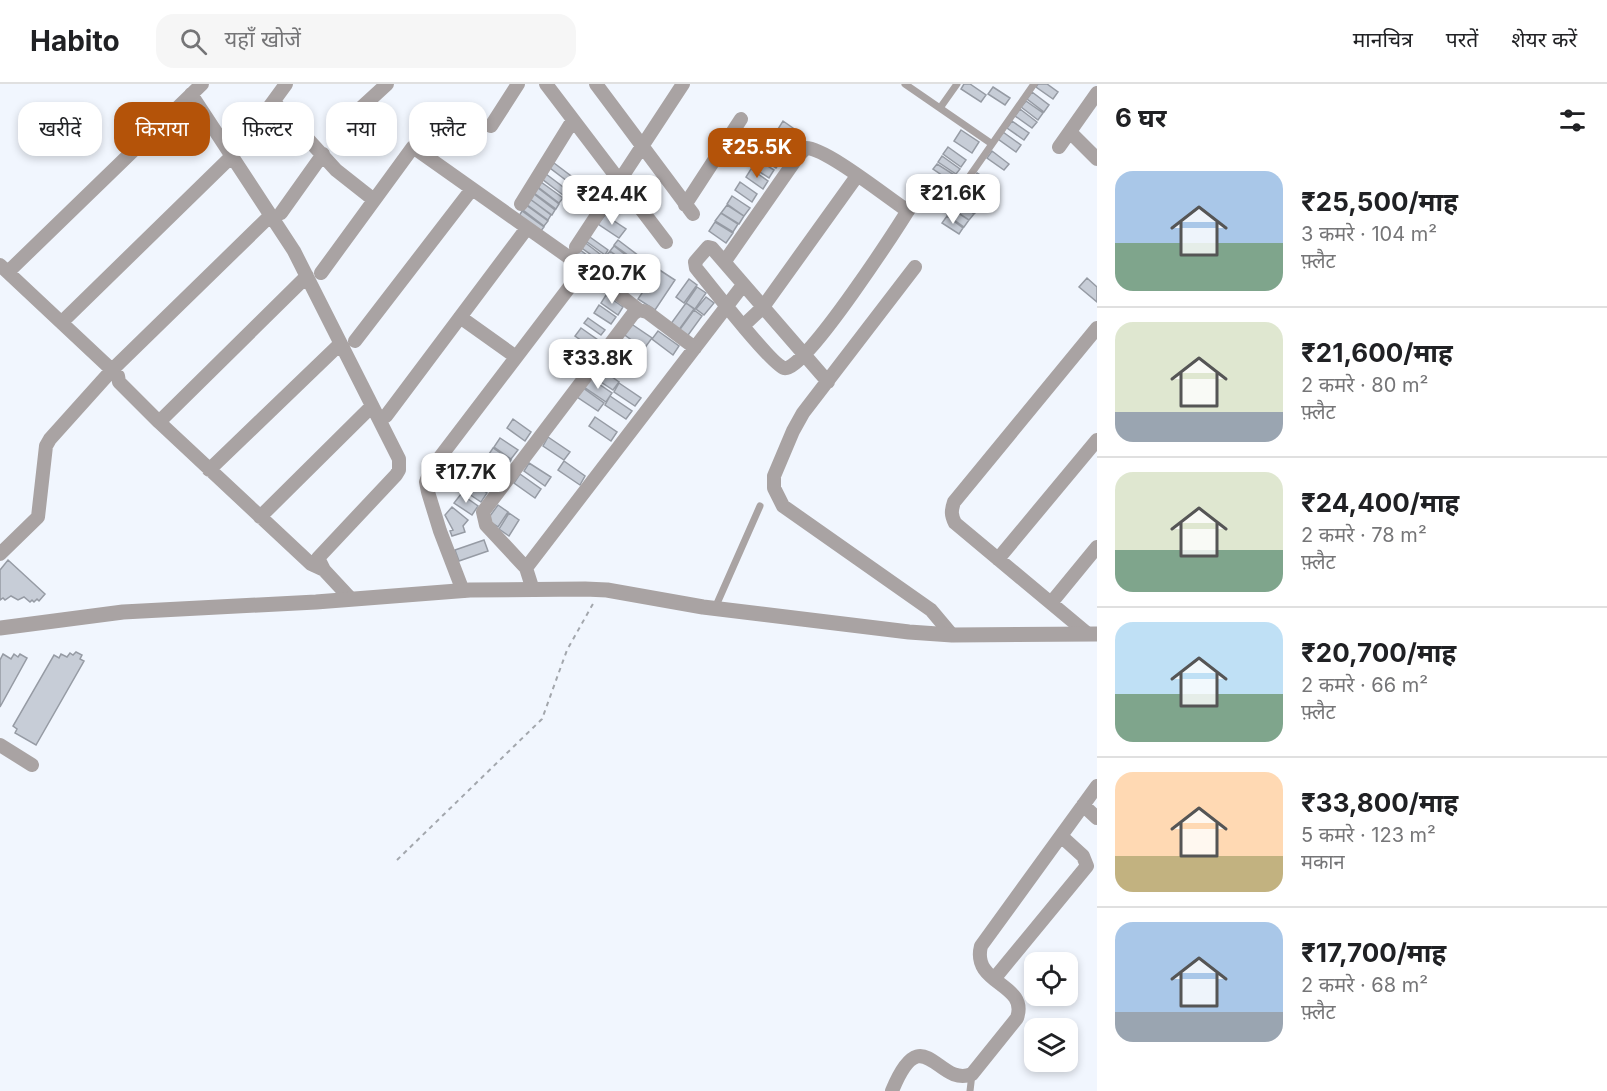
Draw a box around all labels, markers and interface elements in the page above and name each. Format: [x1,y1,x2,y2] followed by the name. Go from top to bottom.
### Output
[156,14,576,68] search box
[30,24,120,58] text: Habito
[177,25,210,58] icon: search
[225,26,301,52] text: यहाँ खोजें
[1353,27,1413,52] text: मानचित्र
[1446,27,1478,52] text: परतें
[1511,27,1577,52] text: शेयर करें
[18,102,102,156] chip: खरीदें
[114,102,210,156] chip: किराया
[222,102,314,156] chip: फ़िल्टर
[326,102,397,156] chip: नया
[409,102,487,156] chip: फ़्लैट
[1115,102,1166,133] text: 6 घर
[1556,104,1589,137] icon: filters
[708,128,806,179] pin: ₹25.5K
[722,135,792,159] text: ₹25.5K
[904,174,1002,225] pin: ₹21.6K
[563,175,661,226] pin: ₹24.4K
[920,181,986,205] text: ₹21.6K
[576,182,648,206] text: ₹24.4K
[1301,186,1458,217] text: ₹25,500/माह
[1163,195,1235,267] icon: home
[1301,222,1437,246] text: 3 कमरे · 104 m²
[1301,249,1336,273] text: फ़्लैट
[563,254,661,305] pin: ₹20.7K
[577,261,647,285] text: ₹20.7K
[1301,337,1453,368] text: ₹21,600/माह
[549,339,647,390] pin: ₹33.8K
[563,346,633,370] text: ₹33.8K
[1163,346,1235,418] icon: home
[1301,373,1428,397] text: 2 कमरे · 80 m²
[1301,400,1336,424] text: फ़्लैट
[417,453,515,504] pin: ₹17.7K
[435,460,497,484] text: ₹17.7K
[1301,487,1459,518] text: ₹24,400/माह
[1163,496,1235,568] icon: home
[1301,523,1427,547] text: 2 कमरे · 78 m²
[1301,550,1336,574] text: फ़्लैट
[1301,637,1456,668] text: ₹20,700/माह
[1163,646,1235,718] icon: home
[1301,673,1428,697] text: 2 कमरे · 66 m²
[1301,700,1336,724] text: फ़्लैट
[1301,787,1458,818] text: ₹33,800/माह
[1163,796,1235,868] icon: home
[1301,823,1436,847] text: 5 कमरे · 123 m²
[1301,850,1345,874] text: मकान
[1301,937,1446,968] text: ₹17,700/माह
[1163,946,1235,1018] icon: home
[1024,952,1078,1072] map controls
[1024,952,1078,1006] button: locate
[1301,973,1428,997] text: 2 कमरे · 68 m²
[1301,1000,1336,1024] text: फ़्लैट
[1024,1018,1078,1072] button: layers

